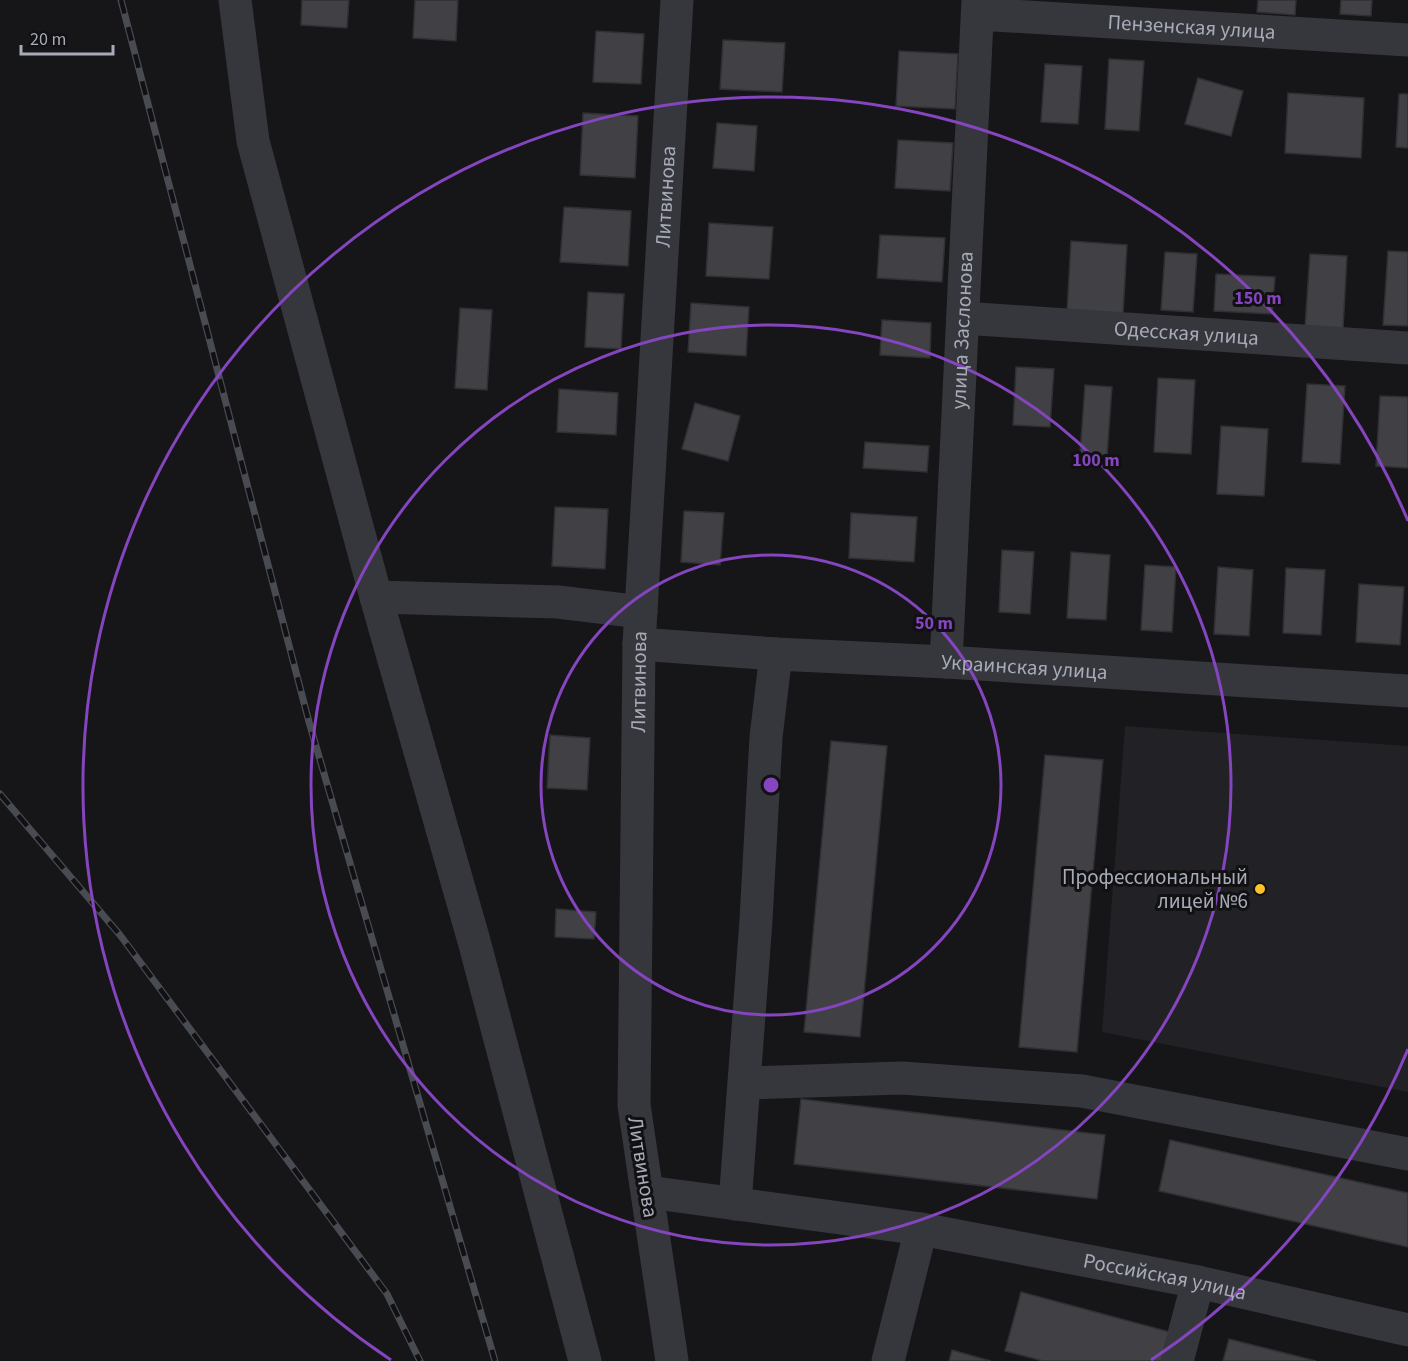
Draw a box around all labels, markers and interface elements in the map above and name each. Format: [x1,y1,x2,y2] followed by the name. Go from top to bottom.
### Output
[1107,7,1276,47] street label: Пензенская улица
[21,18,112,56] scale bar
[30,27,66,52] text: 20 m
[647,145,683,248] street label: Литвинова
[943,251,981,410] street label: улица Заслонова
[1234,286,1282,311] text: 150 m
[1113,313,1260,353] street label: Одесская улица
[1072,448,1120,473] text: 100 m
[915,611,953,636] text: 50 m
[623,630,655,733] street label: Литвинова
[940,647,1108,687] street label: Украинская улица
[761,775,781,795] centre of rings
[1062,862,1248,916] place label: Профессиональный лицей №6
[1253,882,1267,896] marker: Профессиональный лицей №6
[620,1114,666,1220] street label: Литвинова
[1081,1245,1249,1308] street label: Российская улица

